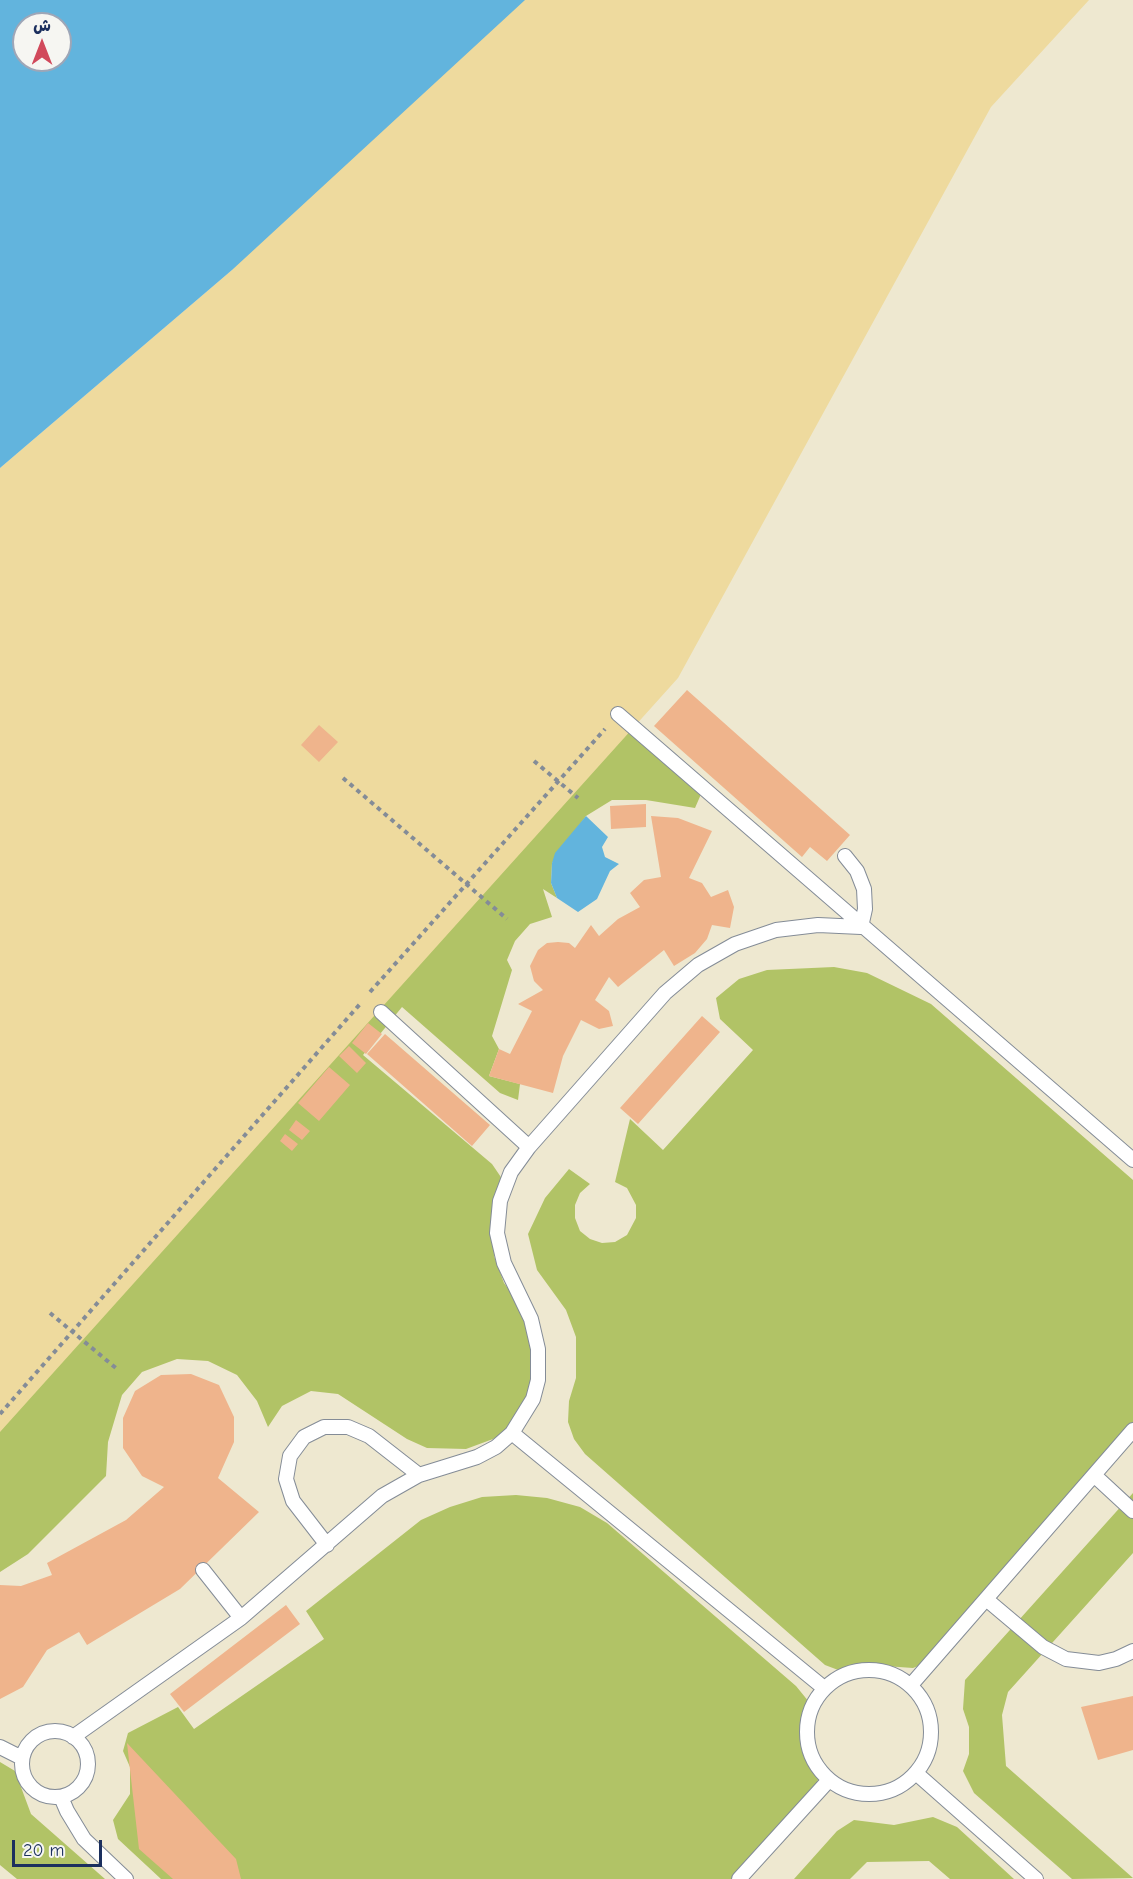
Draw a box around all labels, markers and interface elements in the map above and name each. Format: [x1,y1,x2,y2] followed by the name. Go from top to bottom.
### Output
[12,12,72,72] north arrow
[33,17,51,35] text: ش
[15,1828,105,1866] scale bar
[23,1840,64,1861] text: 20 m

